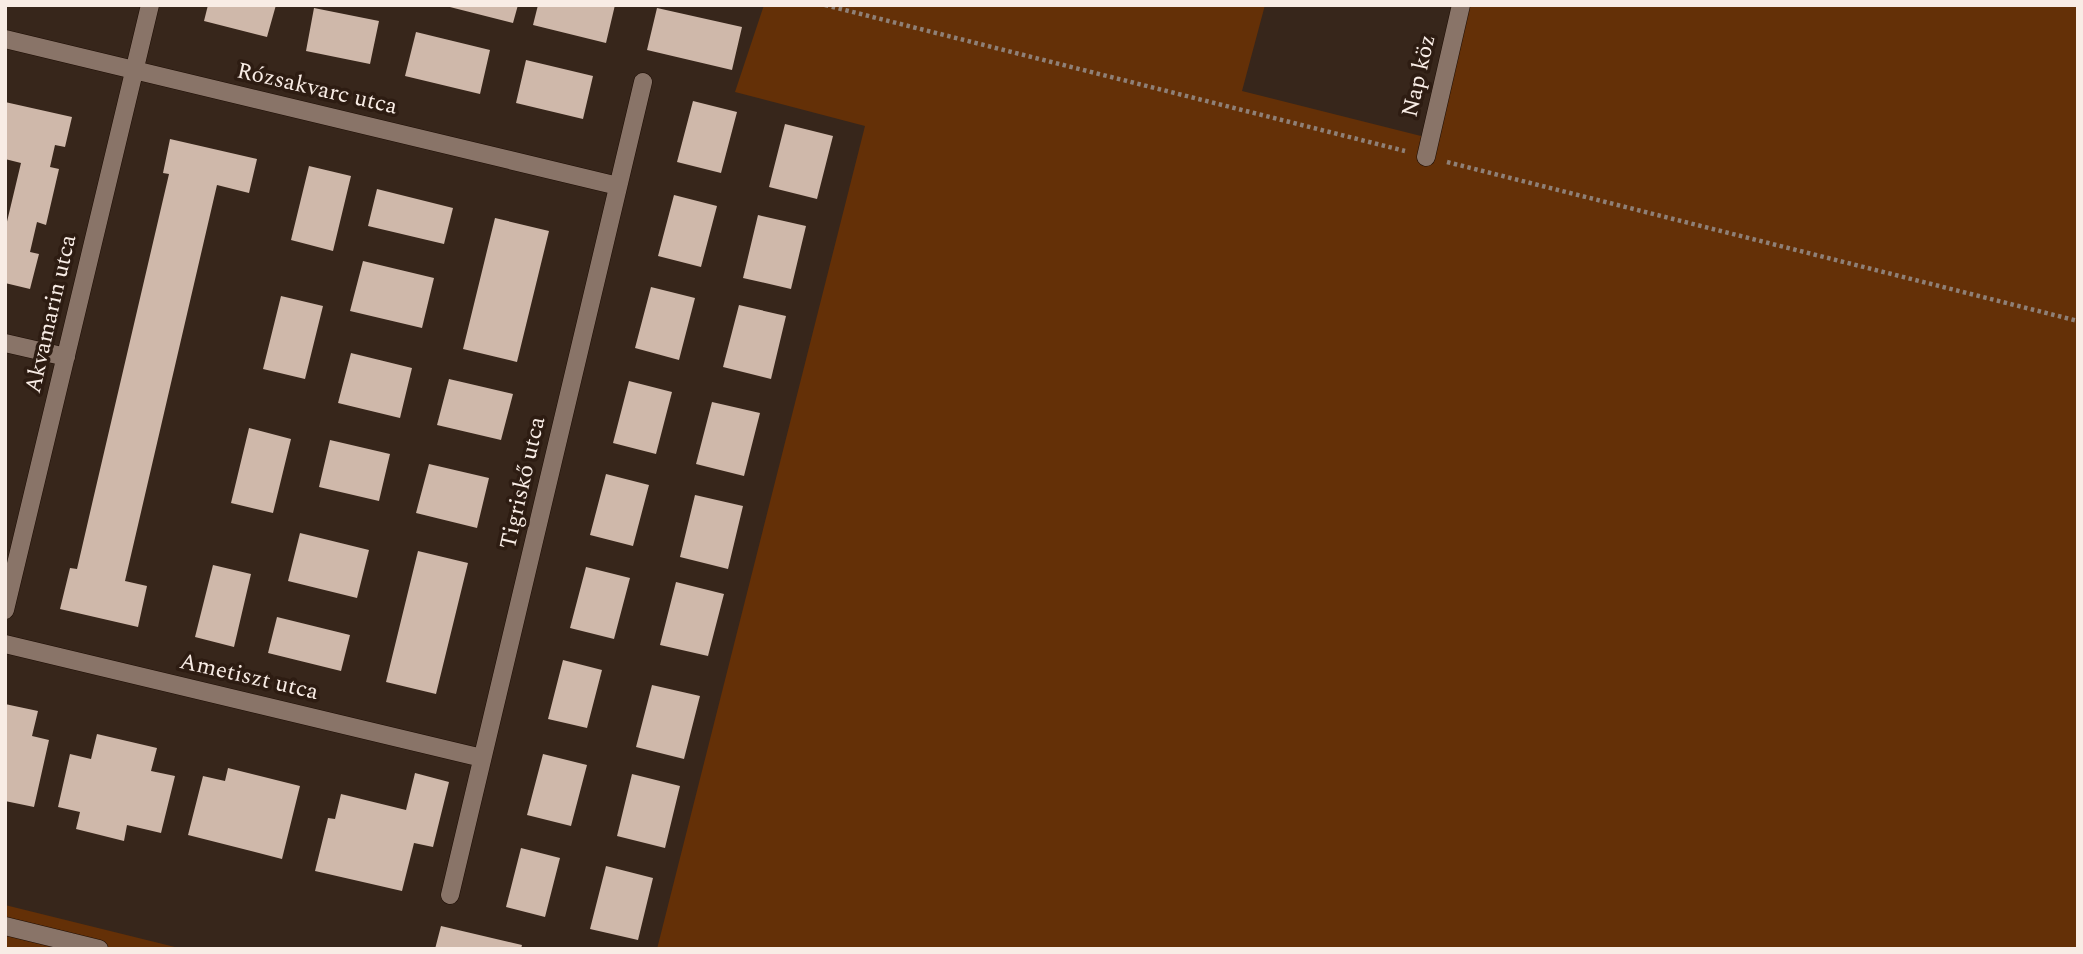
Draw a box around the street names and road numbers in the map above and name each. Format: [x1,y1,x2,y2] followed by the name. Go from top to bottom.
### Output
[1393,31,1445,121] street label: Nap köz
[233,54,401,124] street label: Rózsakvarc utca
[16,231,86,397] street label: Akvamarin utca
[491,413,555,553] street label: Tigriskő utca
[176,644,322,710] street label: Ametiszt utca

